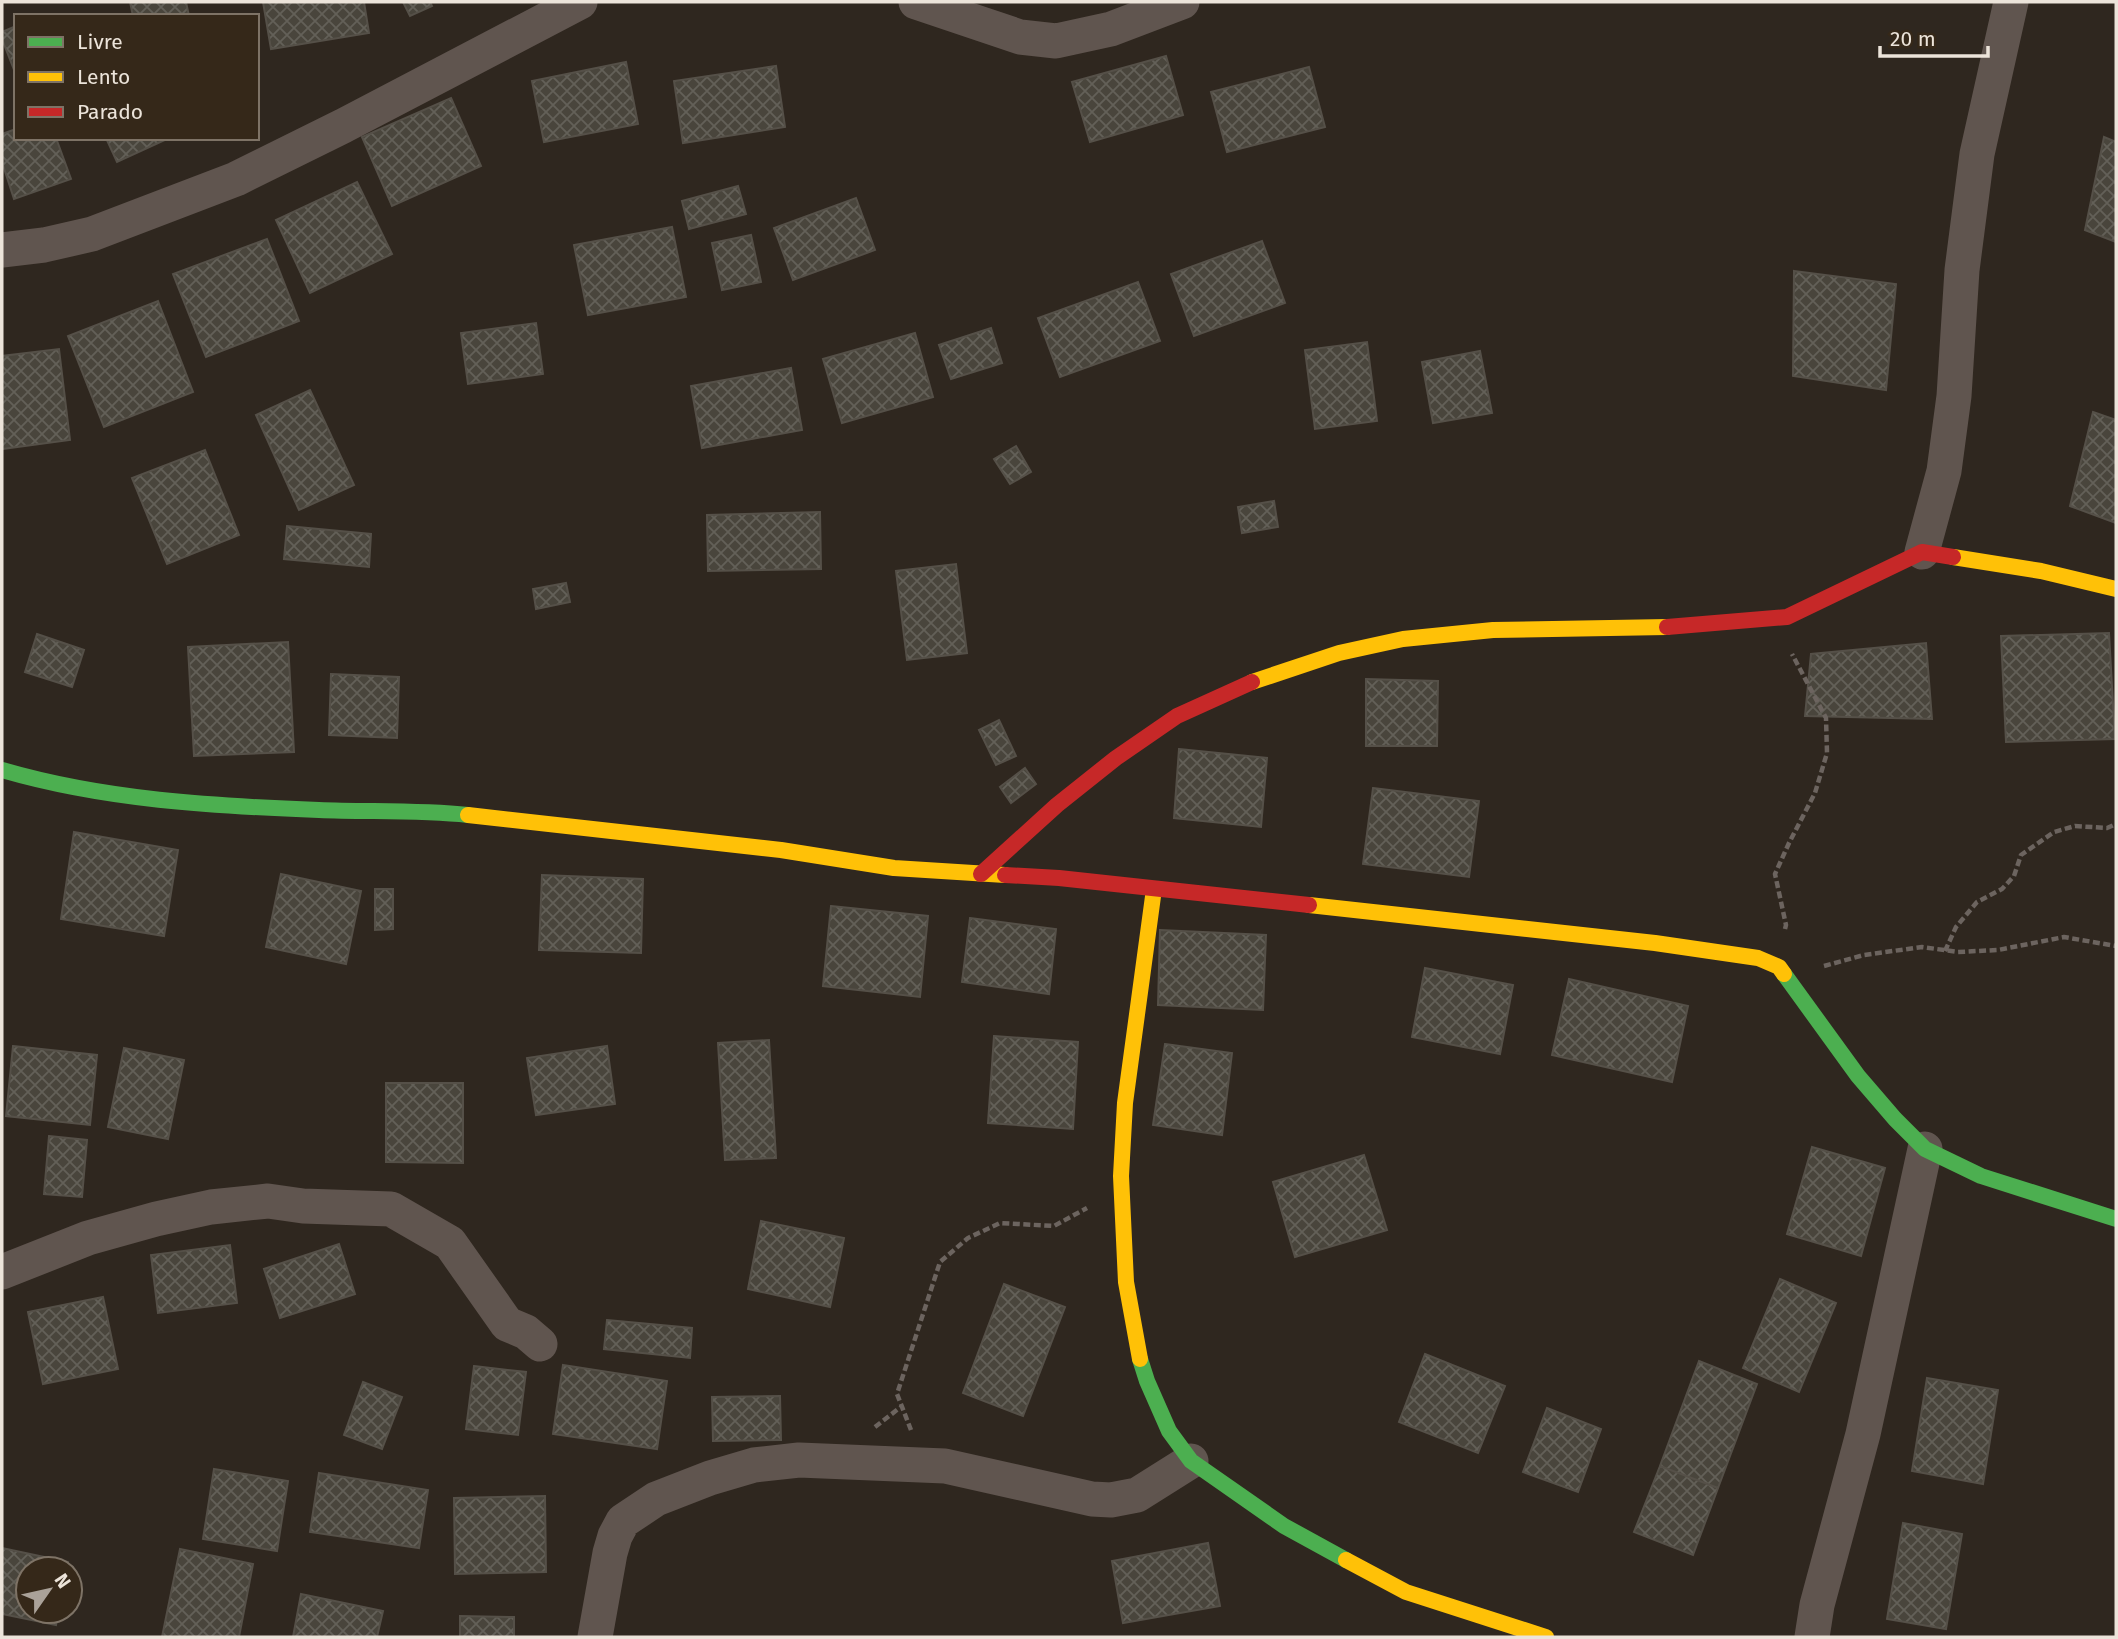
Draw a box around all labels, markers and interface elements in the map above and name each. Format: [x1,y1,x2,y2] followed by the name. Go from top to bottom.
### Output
[14,14,259,140] legend
[1880,14,1988,58] scale bar
[1890,26,1936,52] text: 20 m
[77,29,123,55] text: Livre
[77,64,130,90] text: Lento
[77,99,143,125] text: Parado
[14,1555,84,1625] north arrow
[50,1569,76,1592] text: N

